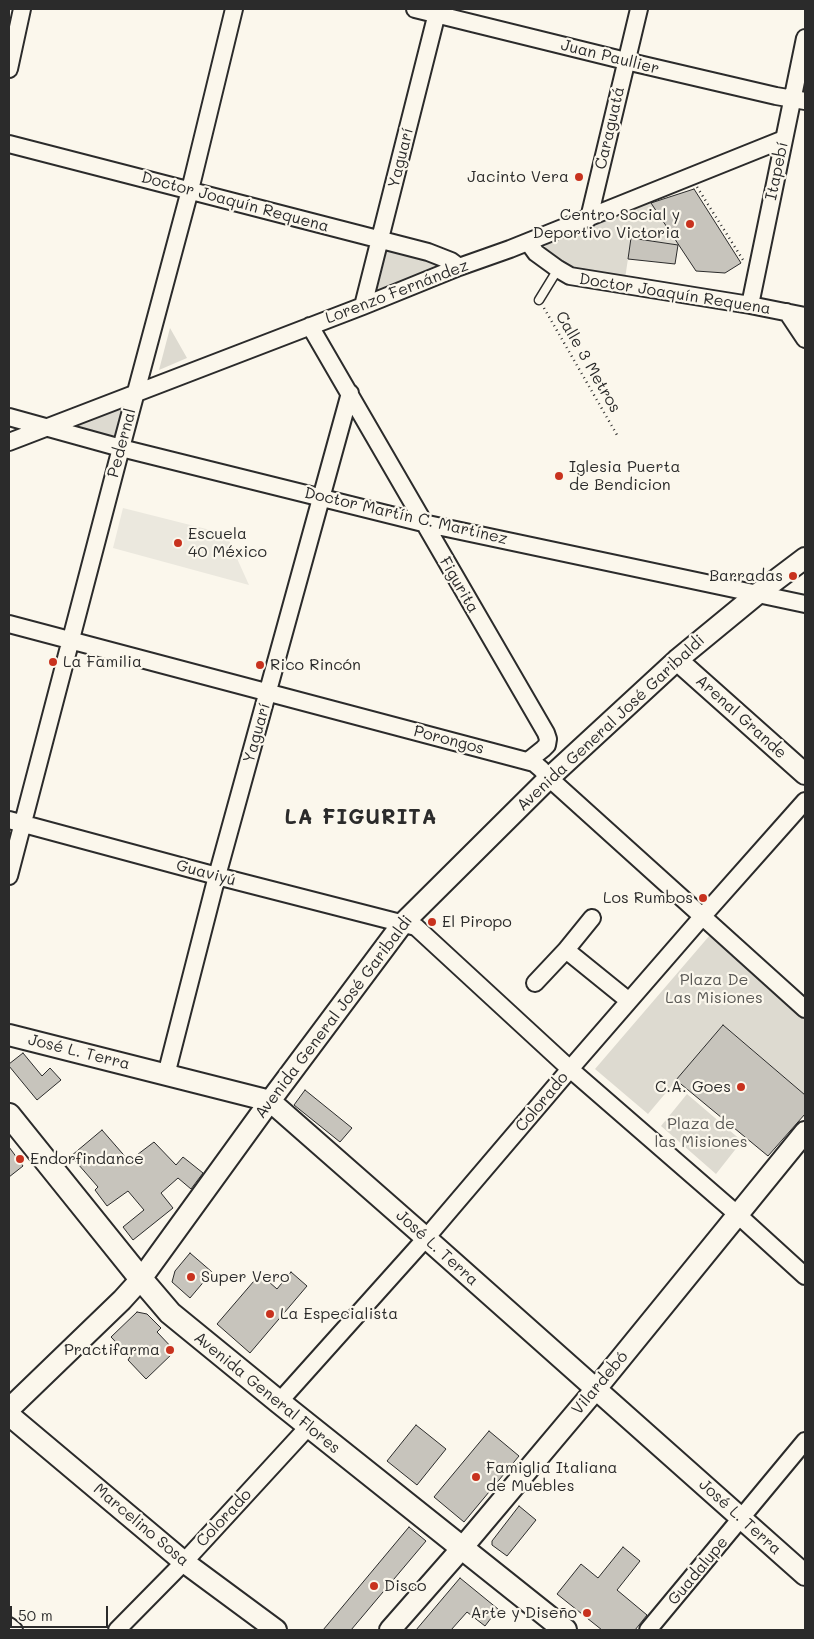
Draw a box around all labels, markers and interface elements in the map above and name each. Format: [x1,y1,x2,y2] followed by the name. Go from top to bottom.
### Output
[559,35,661,79] street label: Juan Paullier
[591,85,629,171] street label: Caraguatá
[384,126,418,190] street label: Yaguarí
[761,140,793,202] street label: Itapebí
[467,167,569,187] place label: Jacinto Vera
[139,168,331,236] street label: Doctor Joaquín Requena
[573,171,585,183] marker: Jacinto Vera
[533,205,680,243] place label: Centro Social y Deportivo Victoria
[684,218,696,230] marker: Centro Social y Deportivo Victoria
[323,256,471,328] street label: Lorenzo Fernández
[578,269,772,319] street label: Doctor Joaquín Requena
[551,308,625,416] street label: Calle 3 Metros
[104,406,140,480] street label: Pedernal
[569,457,680,495] place label: Iglesia Puerta de Bendicion
[553,470,565,482] marker: Iglesia Puerta de Bendicion
[302,483,510,549] street label: Doctor Martín C. Martínez
[188,524,267,562] place label: Escuela 40 México
[172,537,184,549] marker: Escuela 40 México
[435,553,483,617] street label: Figurita
[709,566,783,586] place label: Barradas
[787,570,799,582] marker: Barradas
[513,631,709,815] street label: Avenida General José Garibaldi
[63,652,142,672] place label: La Familia
[270,655,361,675] place label: Rico Rincón
[47,656,59,668] marker: La Familia
[254,659,266,671] marker: Rico Rincón
[692,671,790,763] street label: Arenal Grande
[239,701,275,765] street label: Yaguarí
[412,721,486,759] street label: Porongos
[283,805,439,831] district label: LA FIGURITA
[174,856,238,890] street label: Guaviyú
[603,888,693,908] place label: Los Rumbos
[697,892,709,904] marker: Los Rumbos
[251,912,417,1122] street label: Avenida General José Garibaldi
[442,912,512,932] place label: El Piropo
[426,916,438,928] marker: El Piropo
[665,970,763,1008] park label: Plaza De Las Misiones
[26,1030,132,1074] street label: José L. Terra
[511,1068,573,1136] street label: Colorado
[655,1077,731,1097] place label: C.A. Goes
[735,1081,747,1093] marker: C.A. Goes
[654,1114,748,1152] park label: Plaza de las Misiones
[30,1149,144,1169] place label: Endorfindance
[14,1153,26,1165] marker: Endorfindance
[392,1206,482,1290] street label: José L. Terra
[201,1267,289,1287] place label: Super Vero
[185,1271,197,1283] marker: Super Vero
[280,1304,398,1324] place label: La Especialista
[264,1308,276,1320] marker: La Especialista
[190,1328,344,1458] street label: Avenida General Flores
[64,1340,160,1360] place label: Practifarma
[164,1344,176,1356] marker: Practifarma
[568,1347,632,1419] street label: Vilardebó
[486,1458,618,1496] place label: Famiglia Italiana de Muebles
[470,1471,482,1483] marker: Famiglia Italiana de Muebles
[695,1475,785,1559] street label: José L. Terra
[89,1480,193,1570] street label: Marcelino Sosa
[192,1485,256,1551] street label: Colorado
[664,1533,732,1609] street label: Guadalupe
[384,1576,427,1596] place label: Disco
[368,1580,380,1592] marker: Disco
[12,1596,110,1628] scale bar
[470,1603,577,1623] place label: Arte y Diseño
[18,1605,53,1625] text: 50 m
[581,1607,593,1619] marker: Arte y Diseño

